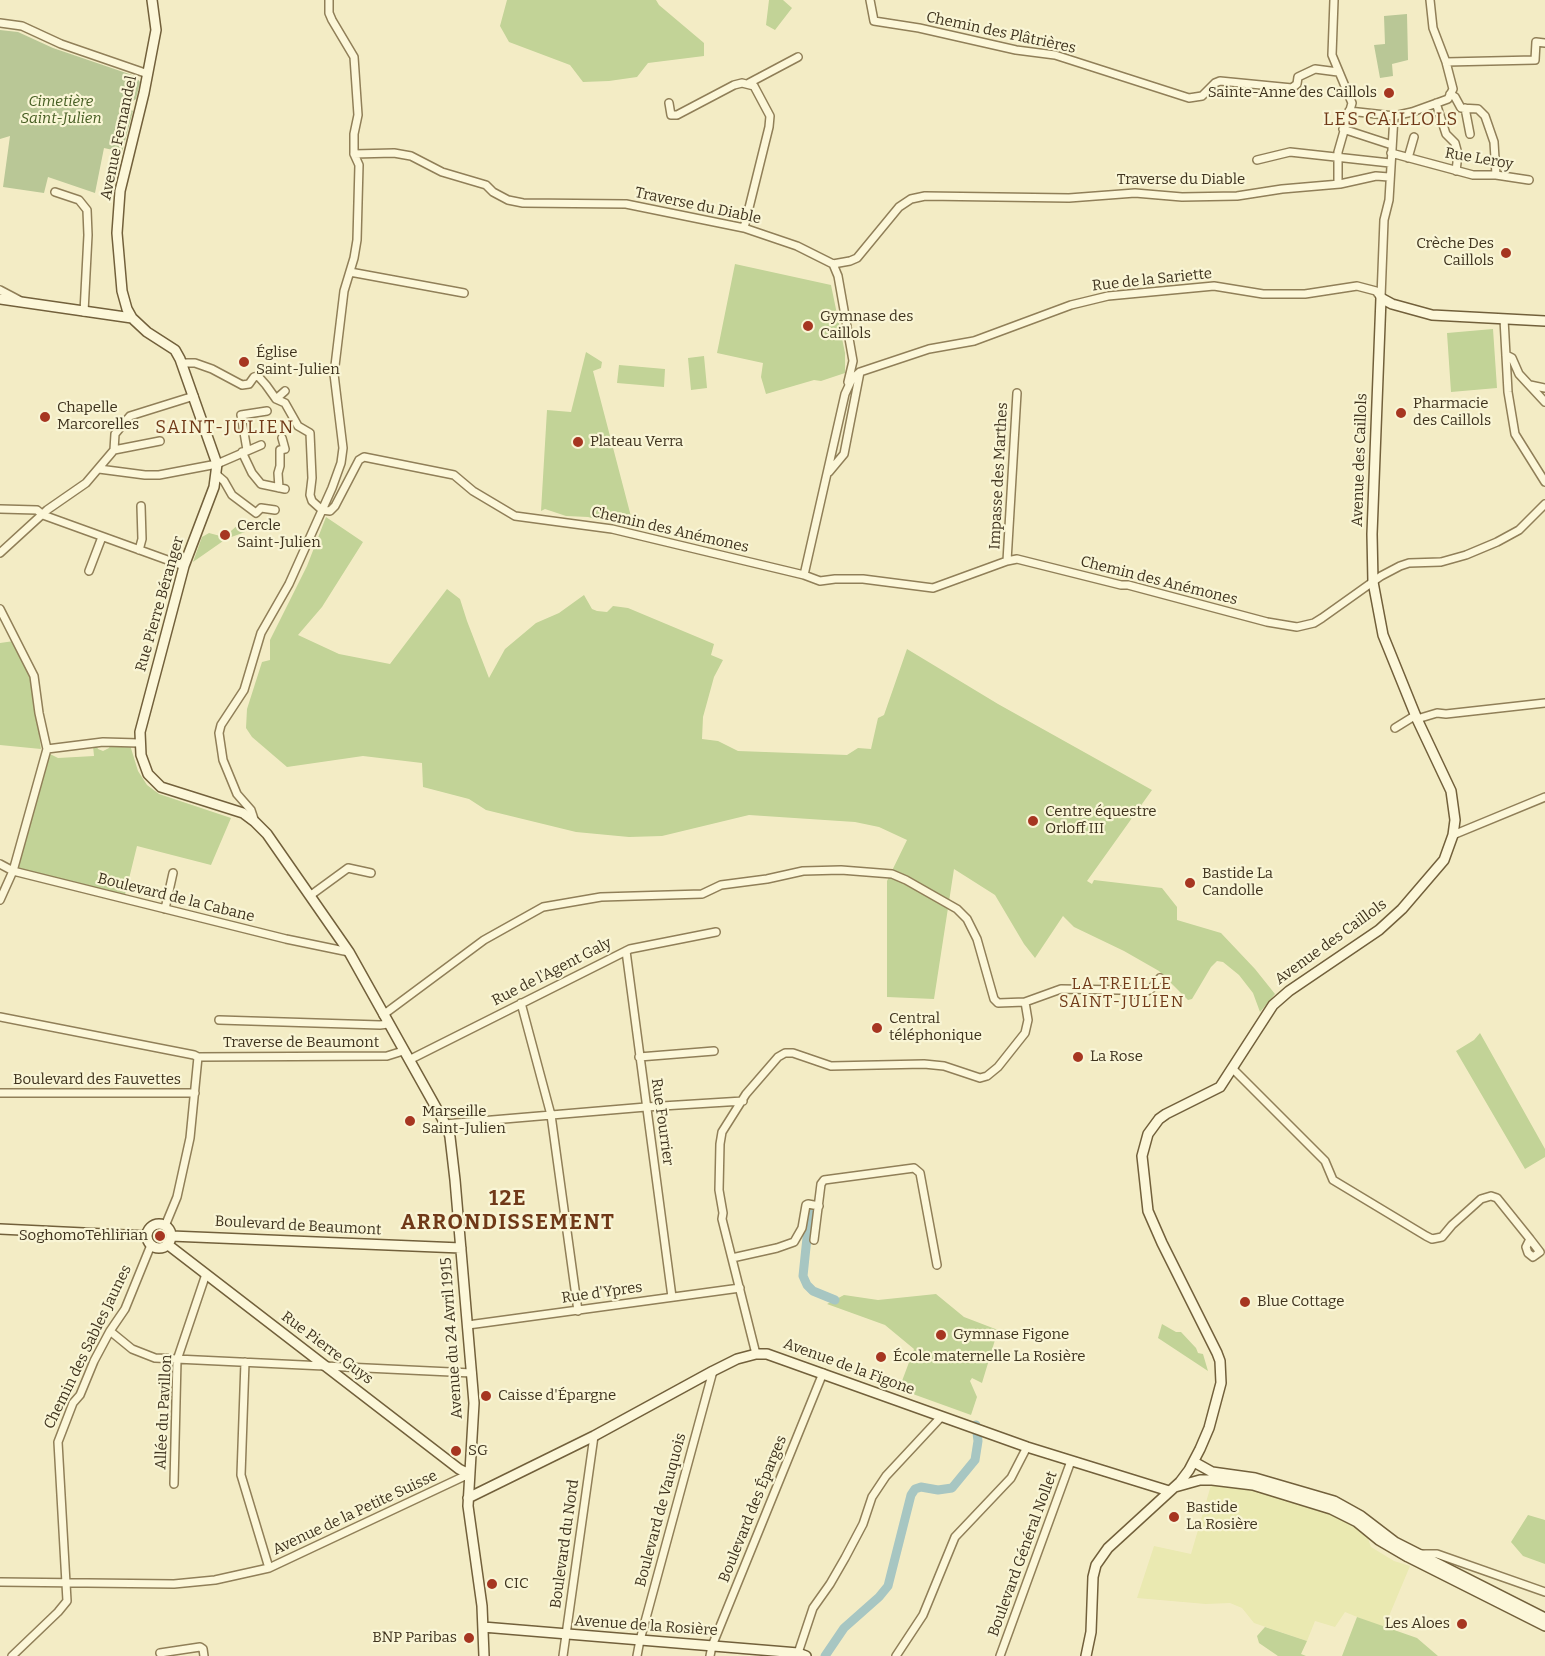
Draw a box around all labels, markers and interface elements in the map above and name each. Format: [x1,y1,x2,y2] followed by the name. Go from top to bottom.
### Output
[924,8,1078,58] street label: Chemin des Plâtrières
[97,74,141,202] street label: Avenue Fernandel
[1208,84,1377,102] place label: Sainte-Anne des Caillols
[1382,86,1396,100] marker: Sainte-Anne des Caillols
[21,93,101,128] park label: Cimetière Saint-Julien
[1323,109,1459,131] district label: LES CAILLOLS
[1443,144,1515,174] street label: Rue Leroy
[1117,171,1245,189] street label: Traverse du Diable
[633,184,763,228] street label: Traverse du Diable
[1416,235,1494,270] place label: Crèche Des Caillols
[1499,246,1513,260] marker: Crèche Des Caillols
[1091,265,1213,295] street label: Rue de la Sariette
[820,308,913,343] place label: Gymnase des Caillols
[801,319,815,333] marker: Gymnase des Caillols
[256,344,340,379] place label: Église Saint-Julien
[237,355,251,369] marker: Église Saint-Julien
[1349,393,1371,527] street label: Avenue des Caillols
[1413,395,1491,430] place label: Pharmacie des Caillols
[57,399,139,434] place label: Chapelle Marcorelles
[986,402,1012,550] street label: Impasse des Marthes
[1394,406,1408,420] marker: Pharmacie des Caillols
[38,410,52,424] marker: Chapelle Marcorelles
[155,417,295,439] district label: SAINT-JULIEN
[590,433,683,451] place label: Plateau Verra
[571,435,585,449] marker: Plateau Verra
[589,503,751,557] street label: Chemin des Anémones
[237,517,321,552] place label: Cercle Saint-Julien
[218,528,232,542] marker: Cercle Saint-Julien
[132,534,188,674] street label: Rue Pierre Béranger
[1079,553,1239,609] street label: Chemin des Anémones
[1045,803,1156,838] place label: Centre équestre Orloff III
[1026,814,1040,828] marker: Centre équestre Orloff III
[1202,865,1273,900] place label: Bastide La Candolle
[96,870,256,926] street label: Boulevard de la Cabane
[1183,876,1197,890] marker: Bastide La Candolle
[1272,895,1390,989] street label: Avenue des Caillols
[489,934,615,1010] street label: Rue de l'Agent Galy
[1059,975,1185,1013] district label: LA TREILLE SAINT-JULIEN
[889,1010,982,1045] place label: Central téléphonique
[870,1021,884,1035] marker: Central téléphonique
[223,1034,379,1052] street label: Traverse de Beaumont
[1090,1048,1143,1066] place label: La Rose
[1071,1050,1085,1064] marker: La Rose
[13,1071,181,1089] street label: Boulevard des Fauvettes
[647,1077,677,1167] street label: Rue Fourrier
[422,1103,506,1138] place label: Marseille Saint-Julien
[403,1114,417,1128] marker: Marseille Saint-Julien
[401,1186,615,1236] district label: 12E ARRONDISSEMENT
[214,1213,382,1239] street label: Boulevard de Beaumont
[19,1227,148,1245] place label: SoghomoTehlirian
[153,1229,167,1243] marker: SoghomoTehlirian
[437,1257,467,1419] street label: Avenue du 24 Avril 1915
[40,1262,136,1432] street label: Chemin des Sables Jaunes
[560,1278,644,1308] street label: Rue d'Ypres
[1257,1293,1344,1311] place label: Blue Cottage
[1238,1295,1252,1309] marker: Blue Cottage
[278,1308,376,1388] street label: Rue Pierre Guys
[953,1326,1069,1344] place label: Gymnase Figone
[934,1328,948,1342] marker: Gymnase Figone
[781,1335,917,1399] street label: Avenue de la Figone
[893,1348,1085,1366] place label: École maternelle La Rosière
[874,1350,888,1364] marker: École maternelle La Rosière
[152,1354,176,1470] street label: Allée du Pavillon
[498,1387,616,1405] place label: Caisse d'Épargne
[479,1389,493,1403] marker: Caisse d'Épargne
[632,1431,690,1589] street label: Boulevard de Vauquois
[715,1433,791,1585] street label: Boulevard des Éparges
[468,1442,488,1460] place label: SG
[449,1444,463,1458] marker: SG
[270,1467,440,1559] street label: Avenue de la Petite Suisse
[985,1469,1061,1639] street label: Boulevard Général Nollet
[547,1478,583,1610] street label: Boulevard du Nord
[1186,1499,1258,1534] place label: Bastide La Rosière
[1167,1510,1181,1524] marker: Bastide La Rosière
[504,1575,529,1593] place label: CIC
[485,1577,499,1591] marker: CIC
[574,1612,718,1640] street label: Avenue de la Rosière
[1385,1615,1450,1633] place label: Les Aloes
[1455,1617,1469,1631] marker: Les Aloes
[372,1629,457,1647] place label: BNP Paribas
[462,1631,476,1645] marker: BNP Paribas

